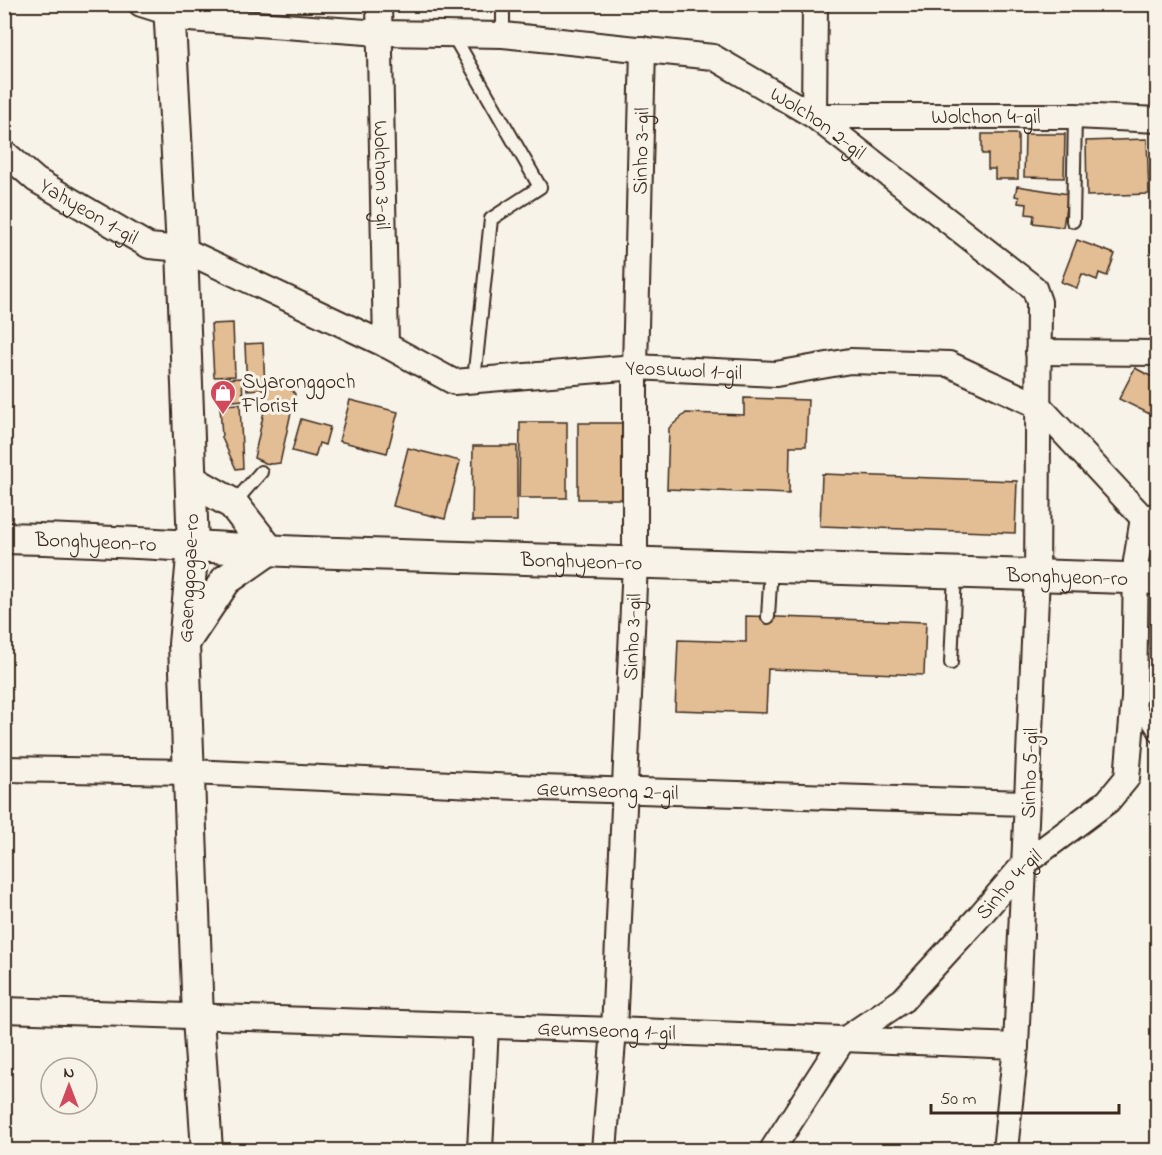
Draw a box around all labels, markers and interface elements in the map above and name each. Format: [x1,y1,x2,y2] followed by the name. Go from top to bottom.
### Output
[764,80,871,168] street label: Wolchon 2-gil
[931,103,1041,135] street label: Wolchon 4-gil
[626,107,660,195] street label: Sinho 3-gil
[364,120,397,230] street label: Wolchon 3-gil
[33,172,143,253] street label: Yahyeon 1-gil
[625,354,743,391] street label: Yeosuwol 1-gil
[241,368,355,422] place label: Syaronggoch Florist
[208,378,238,416] shop icon: Syaronggoch Florist
[172,513,210,644] street label: Gaenggogae-ro
[34,526,158,561] street label: Bonghyeon-ro
[519,546,643,580] street label: Bonghyeon-ro
[1005,561,1129,595] street label: Bonghyeon-ro
[617,593,652,681] street label: Sinho 3-gil
[1014,727,1050,819] street label: Sinho 5-gil
[536,775,679,811] street label: Geumseong 2-gil
[970,842,1049,927] street label: Sinho 4-gil
[537,1015,676,1051] street label: Geumseong 1-gil
[39,1056,99,1116] north arrow
[64,1061,75,1085] text: N
[931,1077,1118,1115] scale bar
[940,1087,977,1113] text: 50 m

